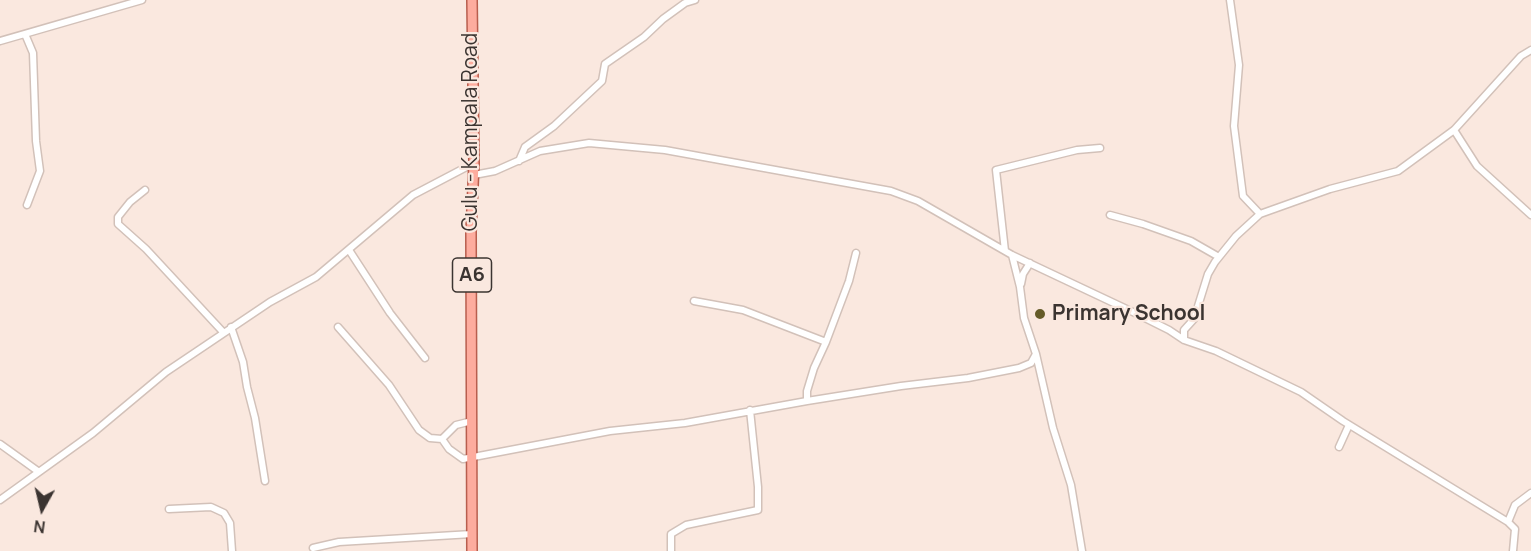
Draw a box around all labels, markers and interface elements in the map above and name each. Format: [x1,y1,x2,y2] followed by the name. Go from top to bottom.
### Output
[458,33,484,231] street label: Gulu - Kampala Road
[452,258,492,292] road number: A6
[1052,301,1206,327] place label: Primary School
[1033,307,1047,321] marker: Primary School
[12,479,72,539] north arrow
[32,515,47,539] text: N

